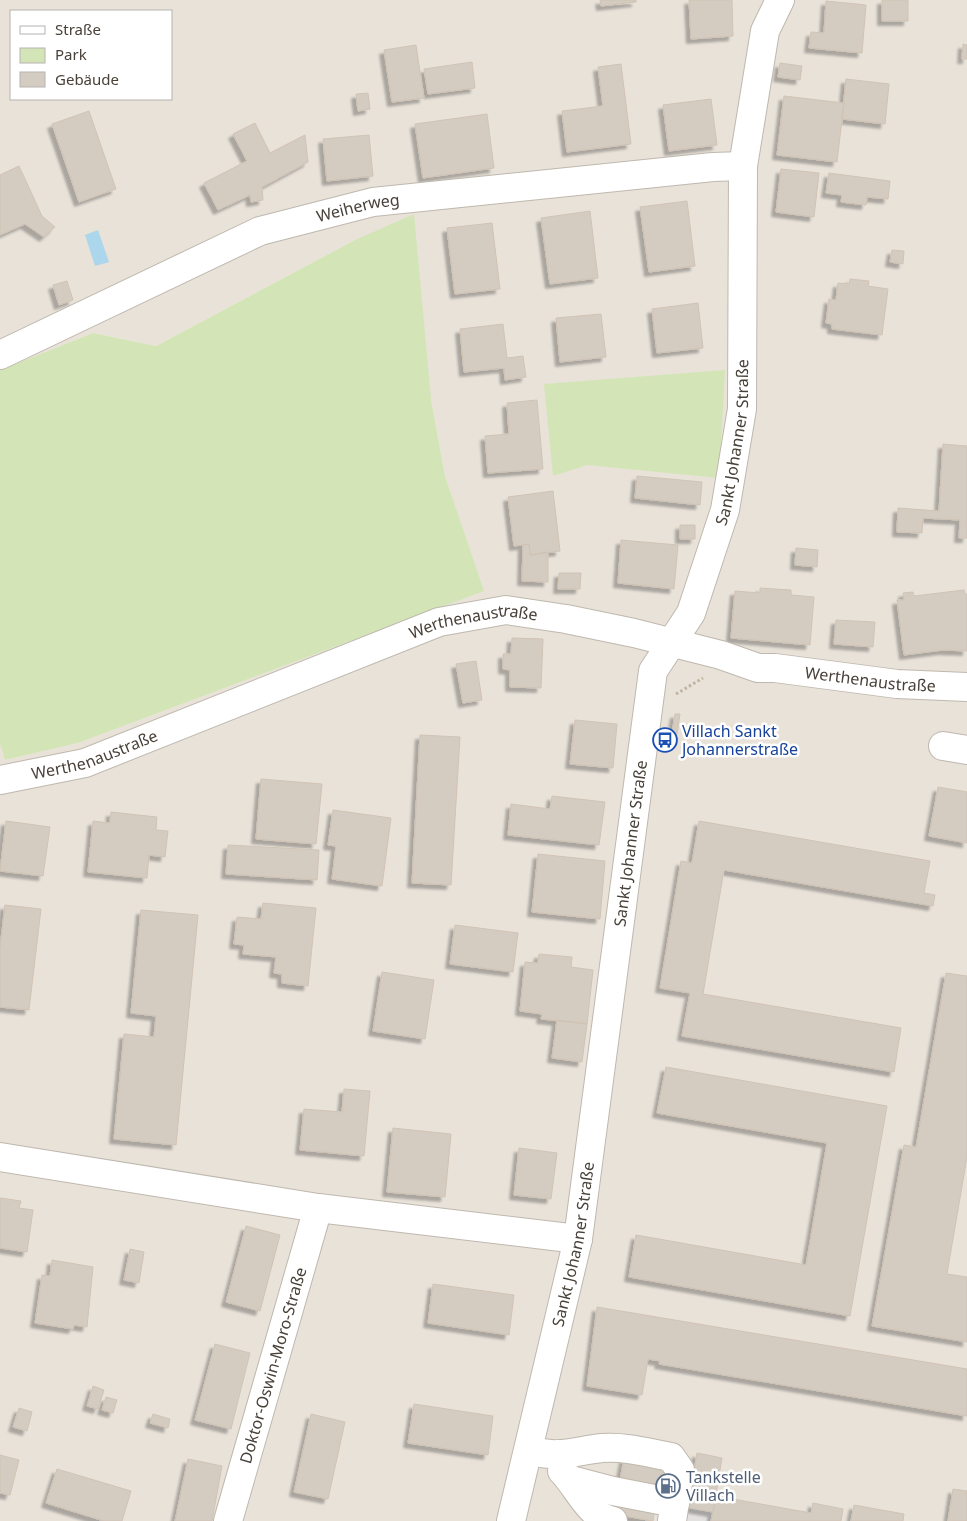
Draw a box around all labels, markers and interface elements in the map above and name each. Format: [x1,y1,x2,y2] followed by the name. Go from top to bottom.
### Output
[10,10,172,100] legend
[55,19,101,39] text: Straße
[55,44,87,64] text: Park
[55,69,119,89] text: Gebäude
[314,188,401,227] street label: Weiherweg
[710,359,753,528] street label: Sankt Johanner Straße
[406,599,539,644] street label: Werthenaustraße
[804,661,936,697] street label: Werthenaustraße
[680,720,798,760] place label: Villach Sankt Johannerstraße
[29,724,161,784] street label: Werthenaustraße
[652,727,678,753] bus stop icon: Villach Sankt Johannerstraße
[608,759,652,928] street label: Sankt Johanner Straße
[547,1160,599,1329] street label: Sankt Johanner Straße
[234,1265,311,1466] street label: Doktor-Oswin-Moro-Straße
[686,1466,761,1506] place label: Tankstelle Villach
[655,1473,681,1499] fuel station icon: Tankstelle Villach

